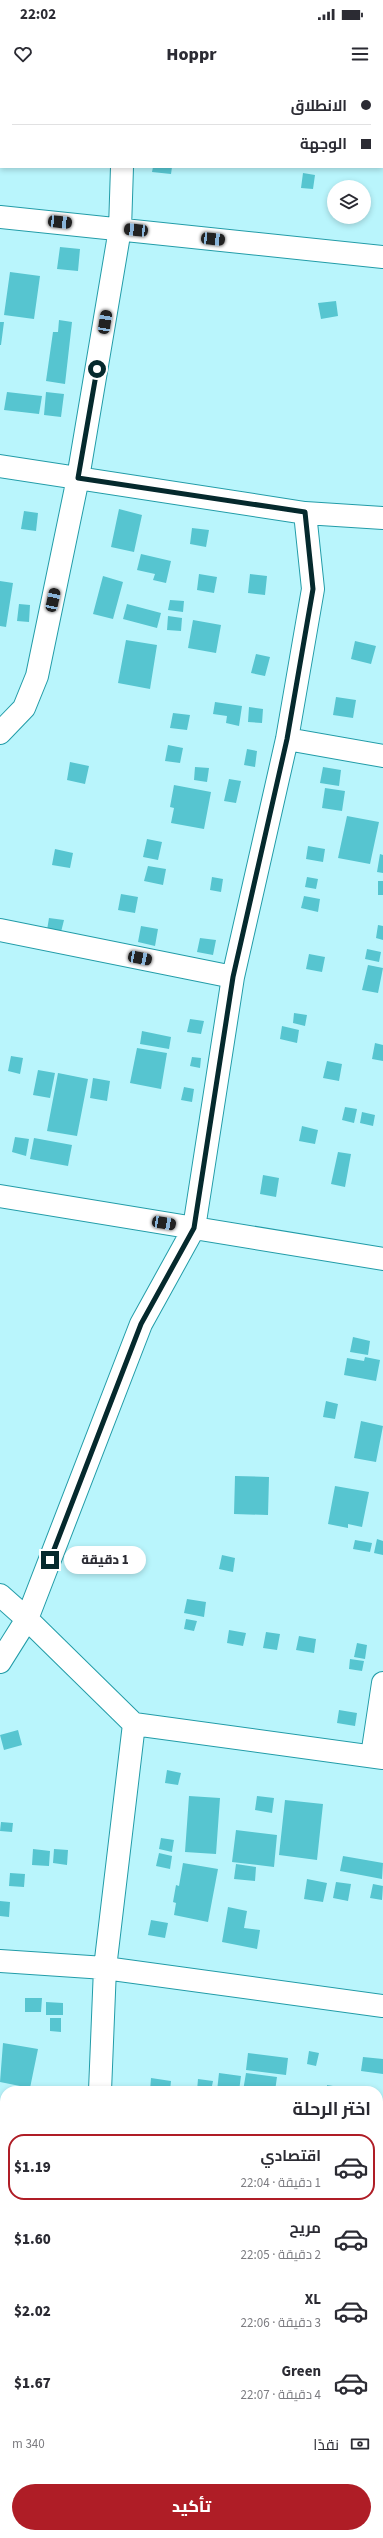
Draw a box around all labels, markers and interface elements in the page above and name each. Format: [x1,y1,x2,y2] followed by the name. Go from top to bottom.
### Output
[20,4,56,25] text: 22:02
[166,42,217,67] text: Hoppr
[12,43,34,65] icon: heart
[349,43,371,65] icon: menu
[291,96,347,117] text: الانطلاق
[300,134,347,155] text: الوجهة
[327,180,371,224] map controls
[327,180,371,224] button: layers
[47,215,73,229] car
[123,223,149,237] car
[200,232,226,246] car
[97,309,113,335] car
[88,360,106,378] route start
[45,587,61,613] car
[127,950,153,966] car
[151,1215,177,1231] car
[64,1546,146,1574] callout: 1 دقيقة
[41,1551,59,1569] route end
[81,1551,129,1569] text: 1 دقيقة
[293,2097,371,2122] text: اختر الرحلة
[261,2146,321,2167] text: اقتصادي
[333,2149,369,2185] icon: car
[14,2157,51,2178] text: $1.19
[241,2174,321,2192] text: 1 دقيقة · 22:04
[289,2218,321,2239] text: مريح
[333,2221,369,2257] icon: car
[14,2229,51,2250] text: $1.60
[241,2246,321,2264] text: 2 دقيقة · 22:05
[305,2289,321,2310] text: XL
[333,2293,369,2329] icon: car
[14,2301,51,2322] text: $2.02
[241,2314,321,2332] text: 3 دقيقة · 22:06
[281,2361,321,2382] text: Green
[333,2365,369,2401] icon: car
[14,2373,51,2394] text: $1.67
[241,2386,321,2404] text: 4 دقيقة · 22:07
[349,2433,371,2455] icon: cash
[12,2435,45,2453] text: 340 m
[313,2435,339,2456] text: نقدًا
[12,2484,371,2530] button: تأكيد

